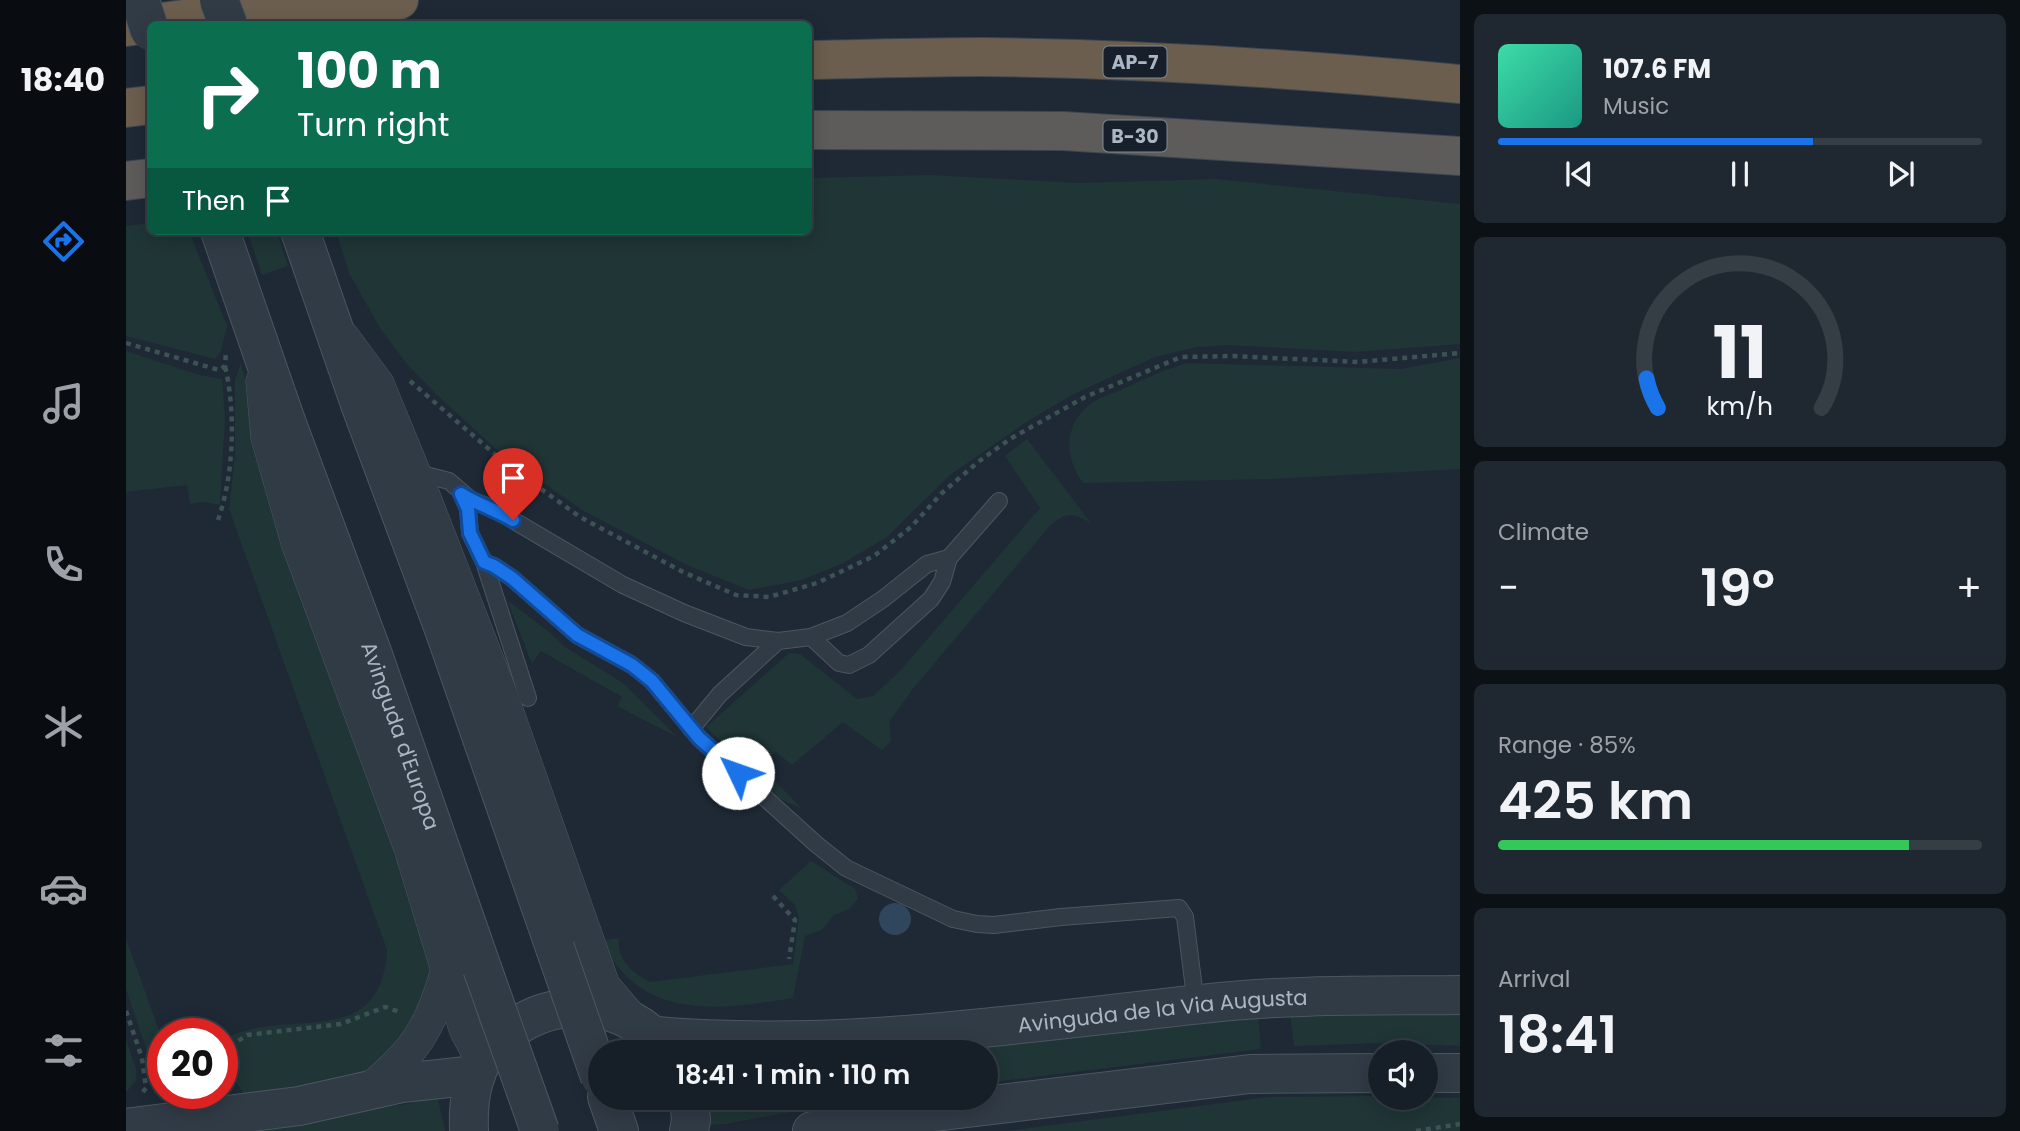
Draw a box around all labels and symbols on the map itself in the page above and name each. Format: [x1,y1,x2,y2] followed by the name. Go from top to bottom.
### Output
[1104,46,1166,78] road number: AP-7
[1104,120,1166,152] road number: B-30
[483,448,543,520] pin
[355,637,447,834] street label: Avinguda d'Europa
[701,736,775,810] position arrow
[1016,982,1308,1039] street label: Avinguda de la Via Augusta
[147,1018,238,1109] speed limit sign: 20

